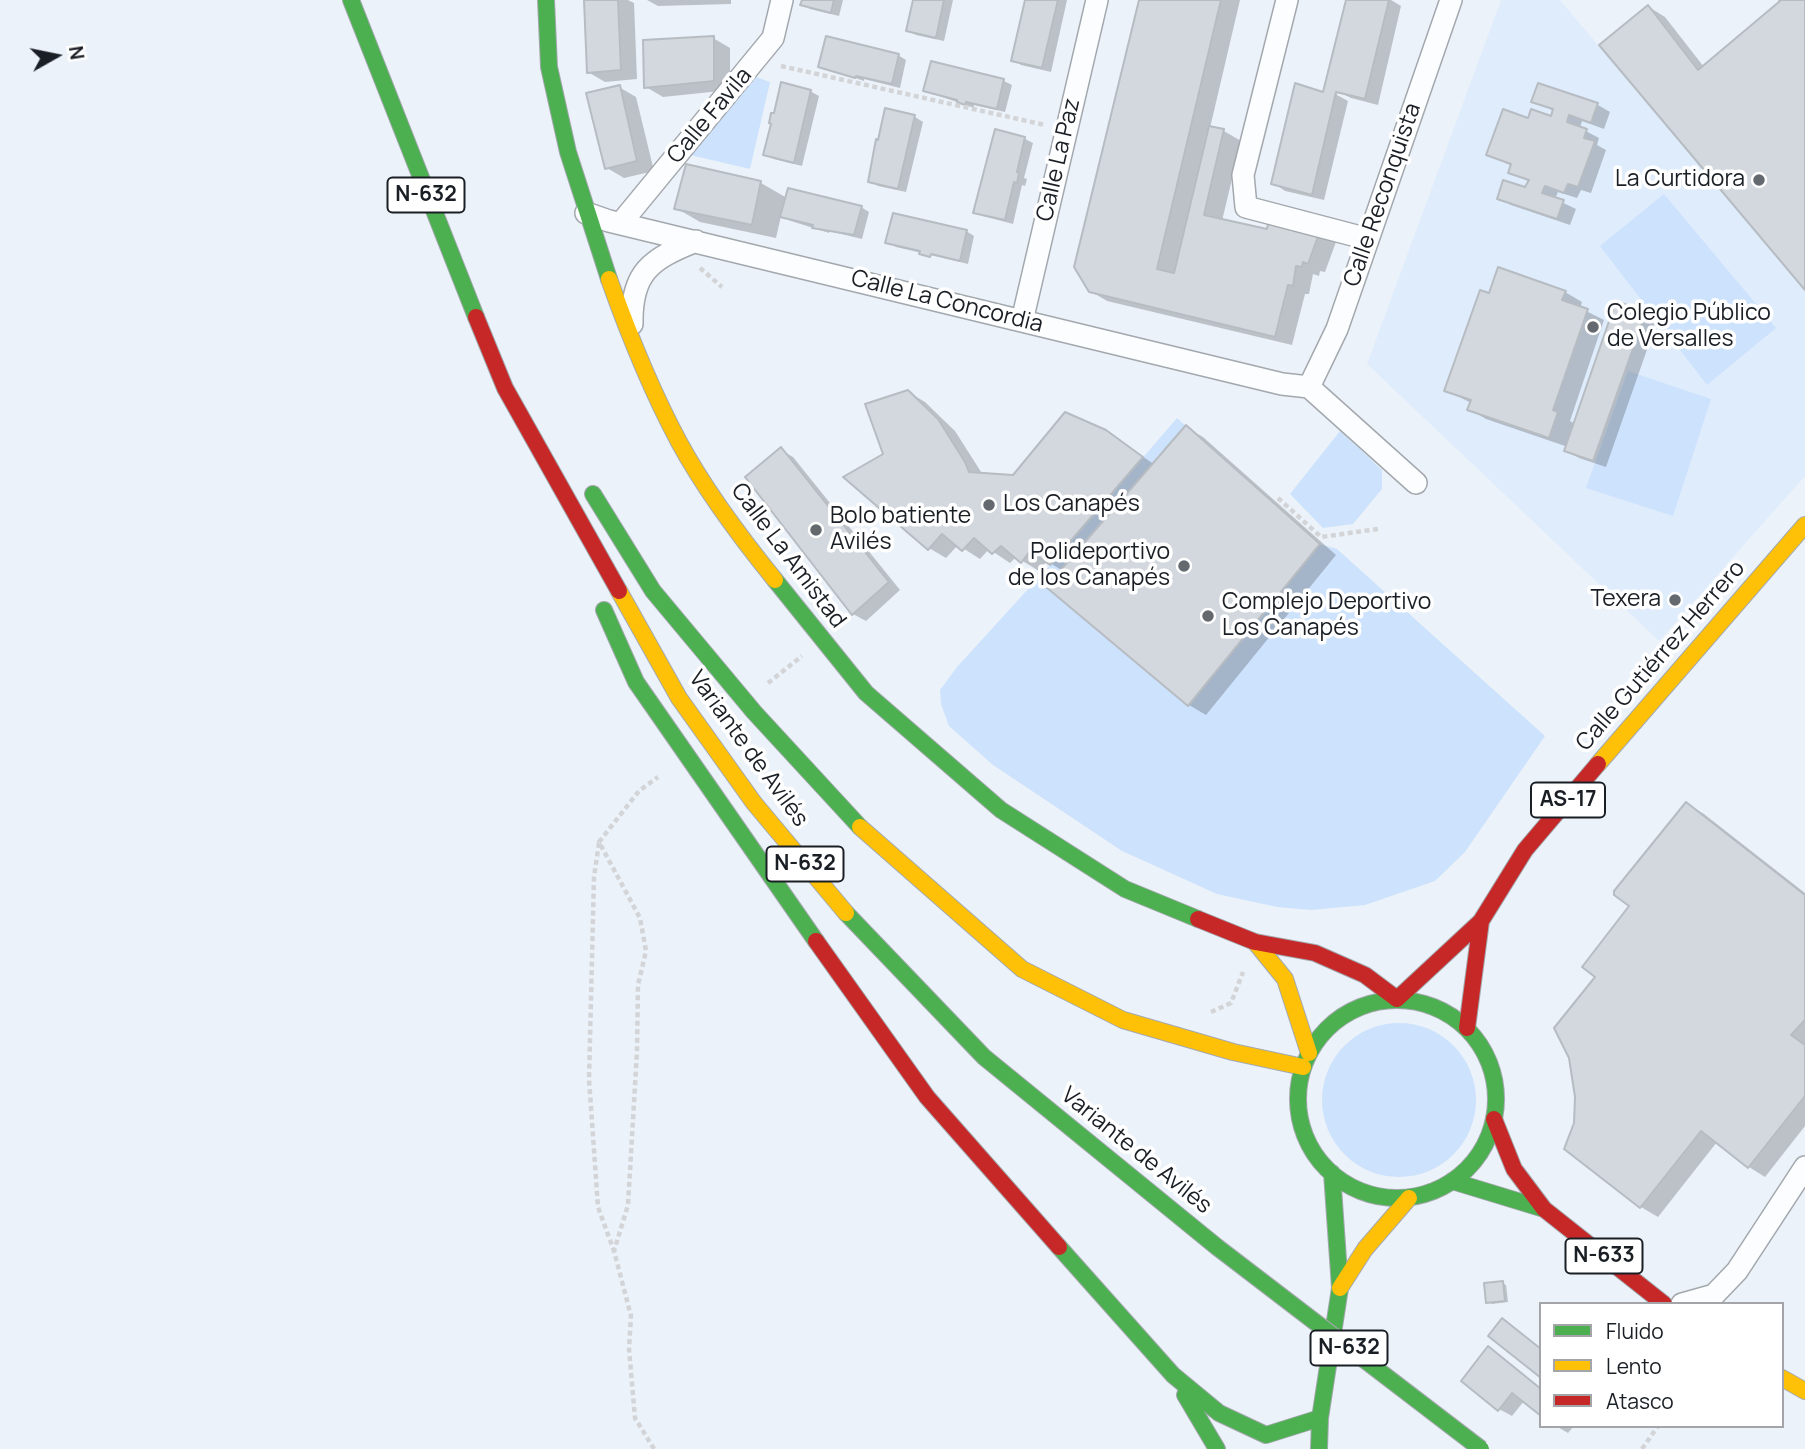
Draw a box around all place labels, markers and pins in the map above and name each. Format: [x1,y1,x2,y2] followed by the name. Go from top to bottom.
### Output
[1615,166,1745,194] place label: La Curtidora
[1751,172,1767,188] marker: La Curtidora
[1607,300,1771,354] place label: Colegio Público de Versalles
[1585,319,1601,335] marker: Colegio Público de Versalles
[1003,491,1140,519] place label: Los Canapés
[981,497,997,513] marker: Los Canapés
[830,503,971,557] place label: Bolo batiente Avilés
[808,522,824,538] marker: Bolo batiente Avilés
[1008,539,1170,593] place label: Polideportivo de los Canapés
[1176,558,1192,574] marker: Polideportivo de los Canapés
[1590,586,1661,614] place label: Texera
[1222,589,1431,643] place label: Complejo Deportivo Los Canapés
[1667,592,1683,608] marker: Texera
[1200,608,1216,624] marker: Complejo Deportivo Los Canapés

